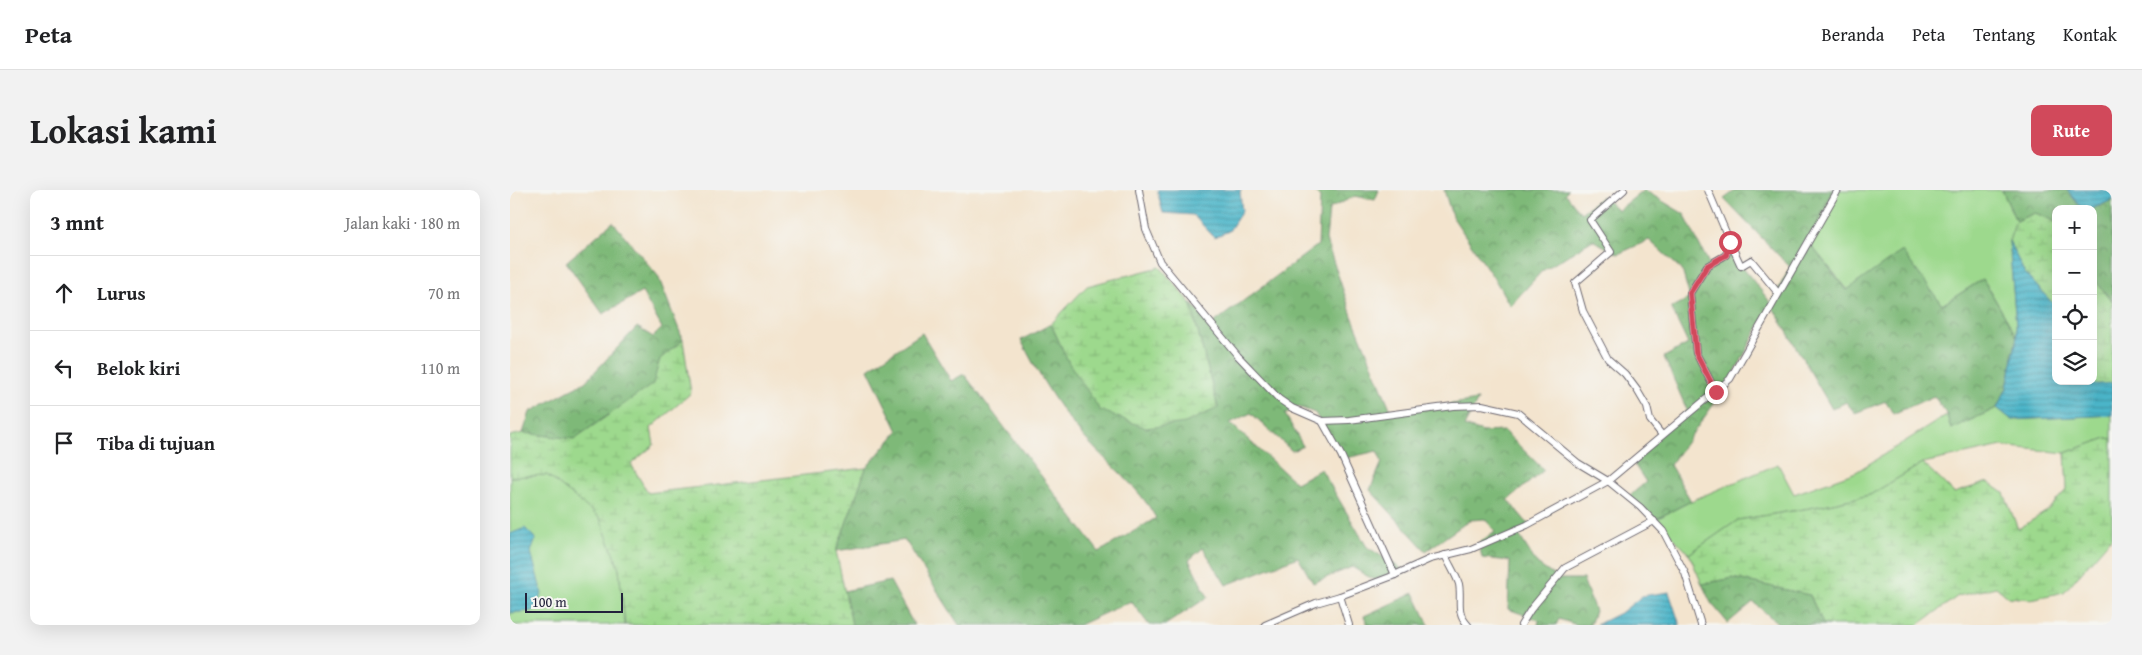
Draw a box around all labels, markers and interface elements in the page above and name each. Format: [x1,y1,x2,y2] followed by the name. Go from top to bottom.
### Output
[25,17,72,52] text: Peta
[1822,21,1884,48] text: Beranda
[1912,21,1945,48] text: Peta
[1973,21,2035,48] text: Tentang
[2063,21,2117,48] text: Kontak
[30,105,217,156] text: Lokasi kami
[2031,105,2112,156] button: Rute
[2052,205,2097,385] map controls
[2052,205,2097,250] button: +
[50,207,104,238] text: 3 mnt
[345,211,460,235] text: Jalan kaki · 180 m
[1719,231,1742,254] route start
[2052,250,2097,295] button: −
[50,279,78,307] icon: ahead
[97,279,146,307] text: Lurus
[428,281,460,305] text: 70 m
[2052,295,2097,340] button: locate
[2052,340,2097,385] button: layers
[50,354,78,382] icon: left
[97,354,180,382] text: Belok kiri
[420,356,460,380] text: 110 m
[1705,381,1728,404] route end
[50,429,78,457] icon: arrive
[97,429,215,457] text: Tiba di tujuan
[525,590,622,613] scale bar
[532,592,567,612] text: 100 m

